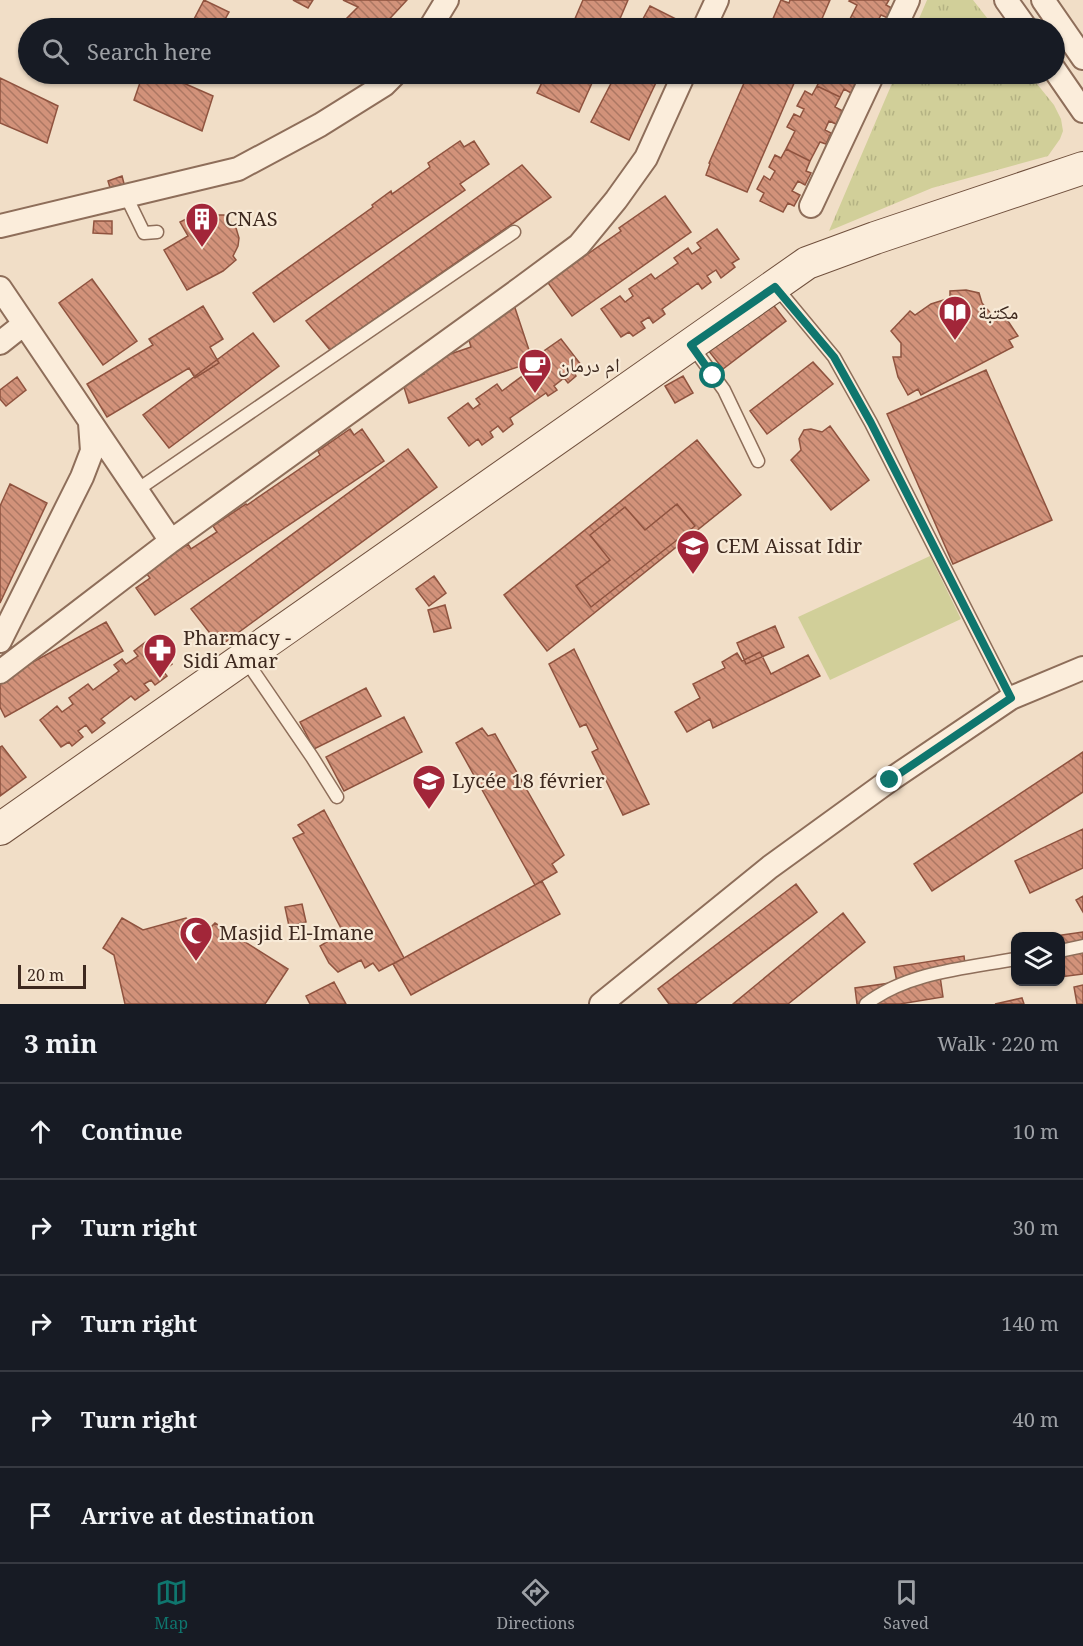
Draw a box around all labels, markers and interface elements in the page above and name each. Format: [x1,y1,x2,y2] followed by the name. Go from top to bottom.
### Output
[18,18,1065,84] search box
[39,35,72,68] icon: search
[87,36,212,66] text: Search here
[184,201,220,248] building icon: CNAS
[225,205,278,232] place label: CNAS
[937,294,973,341] library icon: مكتبة
[978,298,1018,325] place label: مكتبة
[517,347,553,394] cafe icon: ام درمان
[558,351,620,379] place label: ام درمان
[699,362,725,388] route start
[675,528,711,575] school or university icon: CEM Aissat Idir
[716,532,863,559] place label: CEM Aissat Idir
[183,624,291,674] place label: Pharmacy - Sidi Amar
[142,632,178,679] pharmacy icon: Pharmacy - Sidi Amar
[411,763,447,810] school or university icon: Lycée 18 février
[876,766,902,792] route end
[452,767,605,794] place label: Lycée 18 février
[178,915,214,962] mosque icon: Masjid El-Imane
[219,919,374,946] place label: Masjid El-Imane
[1011,932,1065,986] map controls
[1011,932,1065,986] button: layers
[18,962,86,989] scale bar
[27,964,64,986] text: 20 m
[24,1025,98,1061] text: 3 min
[937,1030,1059,1057] text: Walk · 220 m
[24,1115,57,1148] icon: ahead
[81,1116,183,1146] text: Continue
[1013,1118,1059,1145] text: 10 m
[24,1211,57,1244] icon: right
[81,1212,197,1242] text: Turn right
[1013,1214,1059,1241] text: 30 m
[24,1307,57,1340] icon: right
[81,1308,197,1338] text: Turn right
[1001,1310,1059,1337] text: 140 m
[24,1403,57,1436] icon: right
[81,1404,197,1434] text: Turn right
[1013,1406,1059,1433] text: 40 m
[24,1499,57,1532] icon: arrive
[81,1500,315,1530] text: Arrive at destination
[154,1576,188,1634] tab: Map
[497,1576,575,1634] tab: Directions
[883,1576,929,1634] tab: Saved

